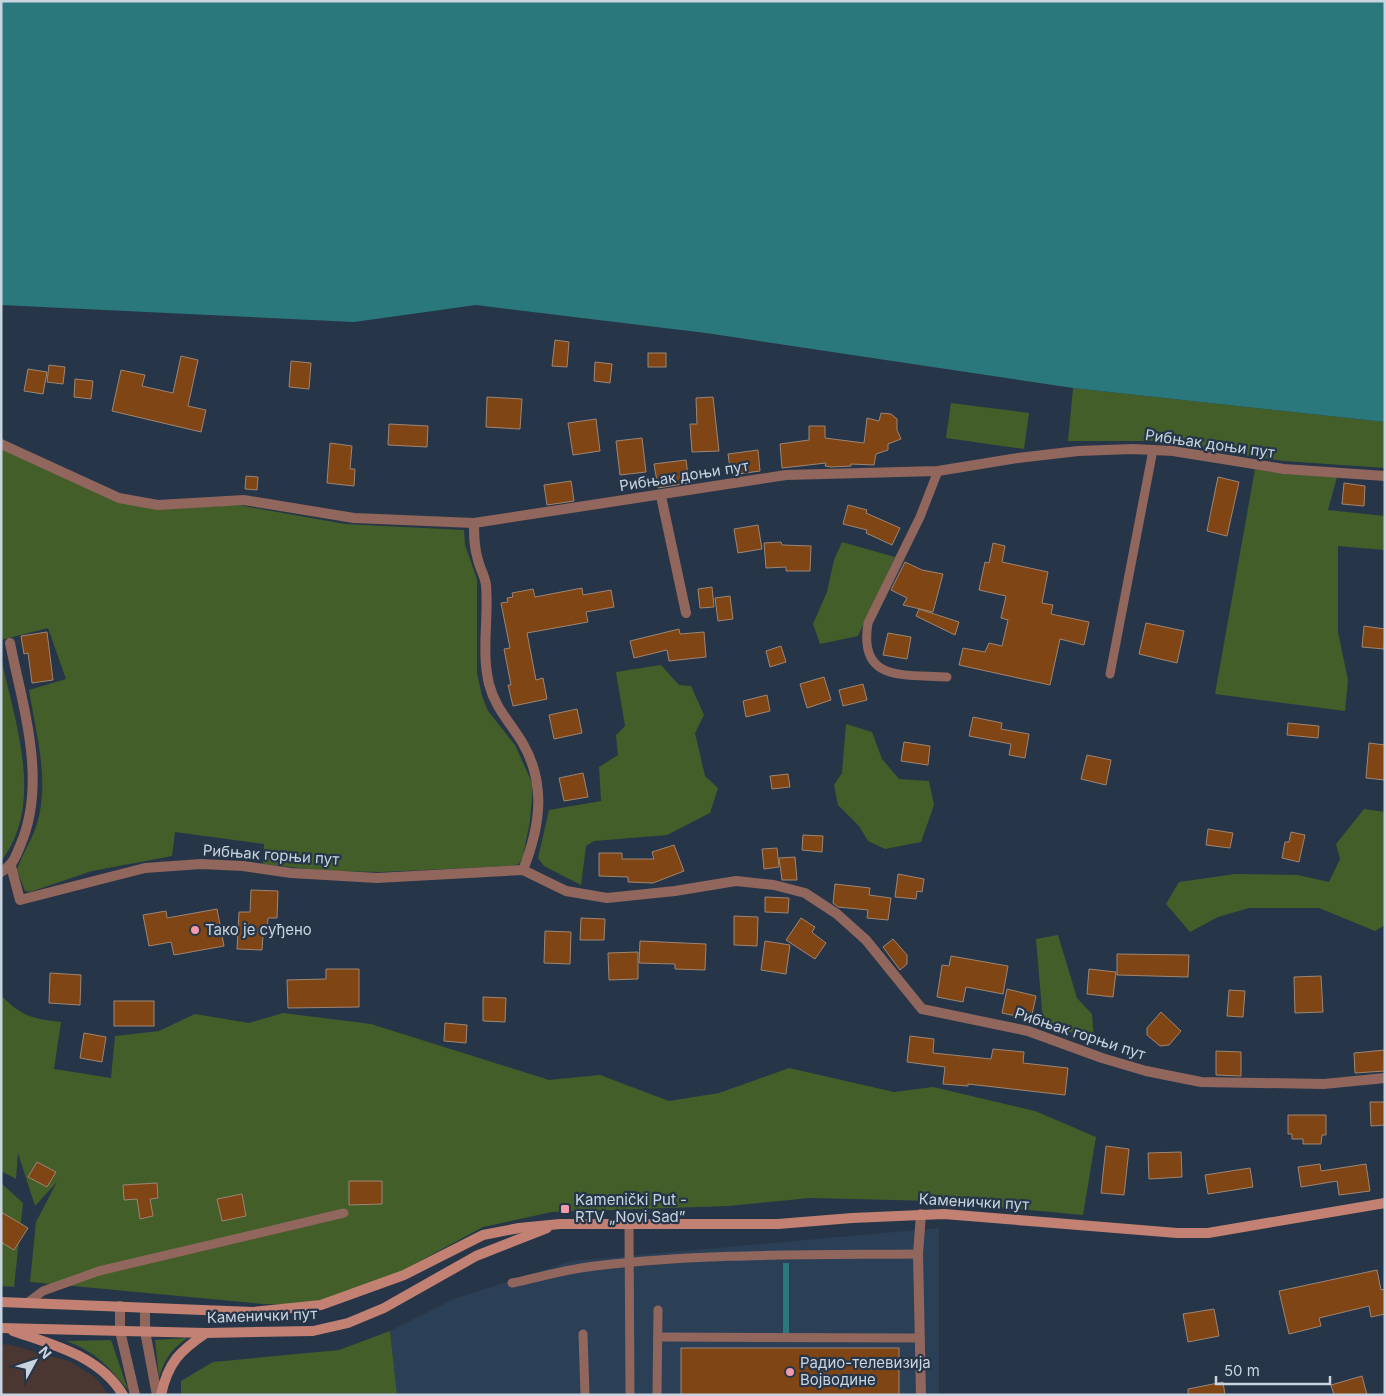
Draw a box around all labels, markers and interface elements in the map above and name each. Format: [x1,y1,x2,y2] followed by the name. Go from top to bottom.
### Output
[1144,425,1276,462] street label: Рибњак доњи пут
[618,456,750,495] street label: Рибњак доњи пут
[202,840,340,869] street label: Рибњак горњи пут
[205,920,312,939] place label: Тако је суђено
[189,924,201,936] marker: Тако је суђено
[1012,1003,1148,1064] street label: Рибњак горњи пут
[918,1189,1030,1214] street label: Каменички пут
[575,1190,687,1226] place label: Kamenički Put - RTV „Novi Sad”
[559,1203,571,1215] marker: Kamenički Put - RTV „Novi Sad”
[206,1304,318,1327] street label: Каменички пут
[10,1336,60,1386] north arrow
[35,1343,55,1362] text: N
[800,1353,931,1389] place label: Радио-телевизија Војводине
[1216,1354,1330,1386] scale bar
[1224,1361,1260,1380] text: 50 m
[784,1366,796,1378] marker: Радио-телевизија Војводине

